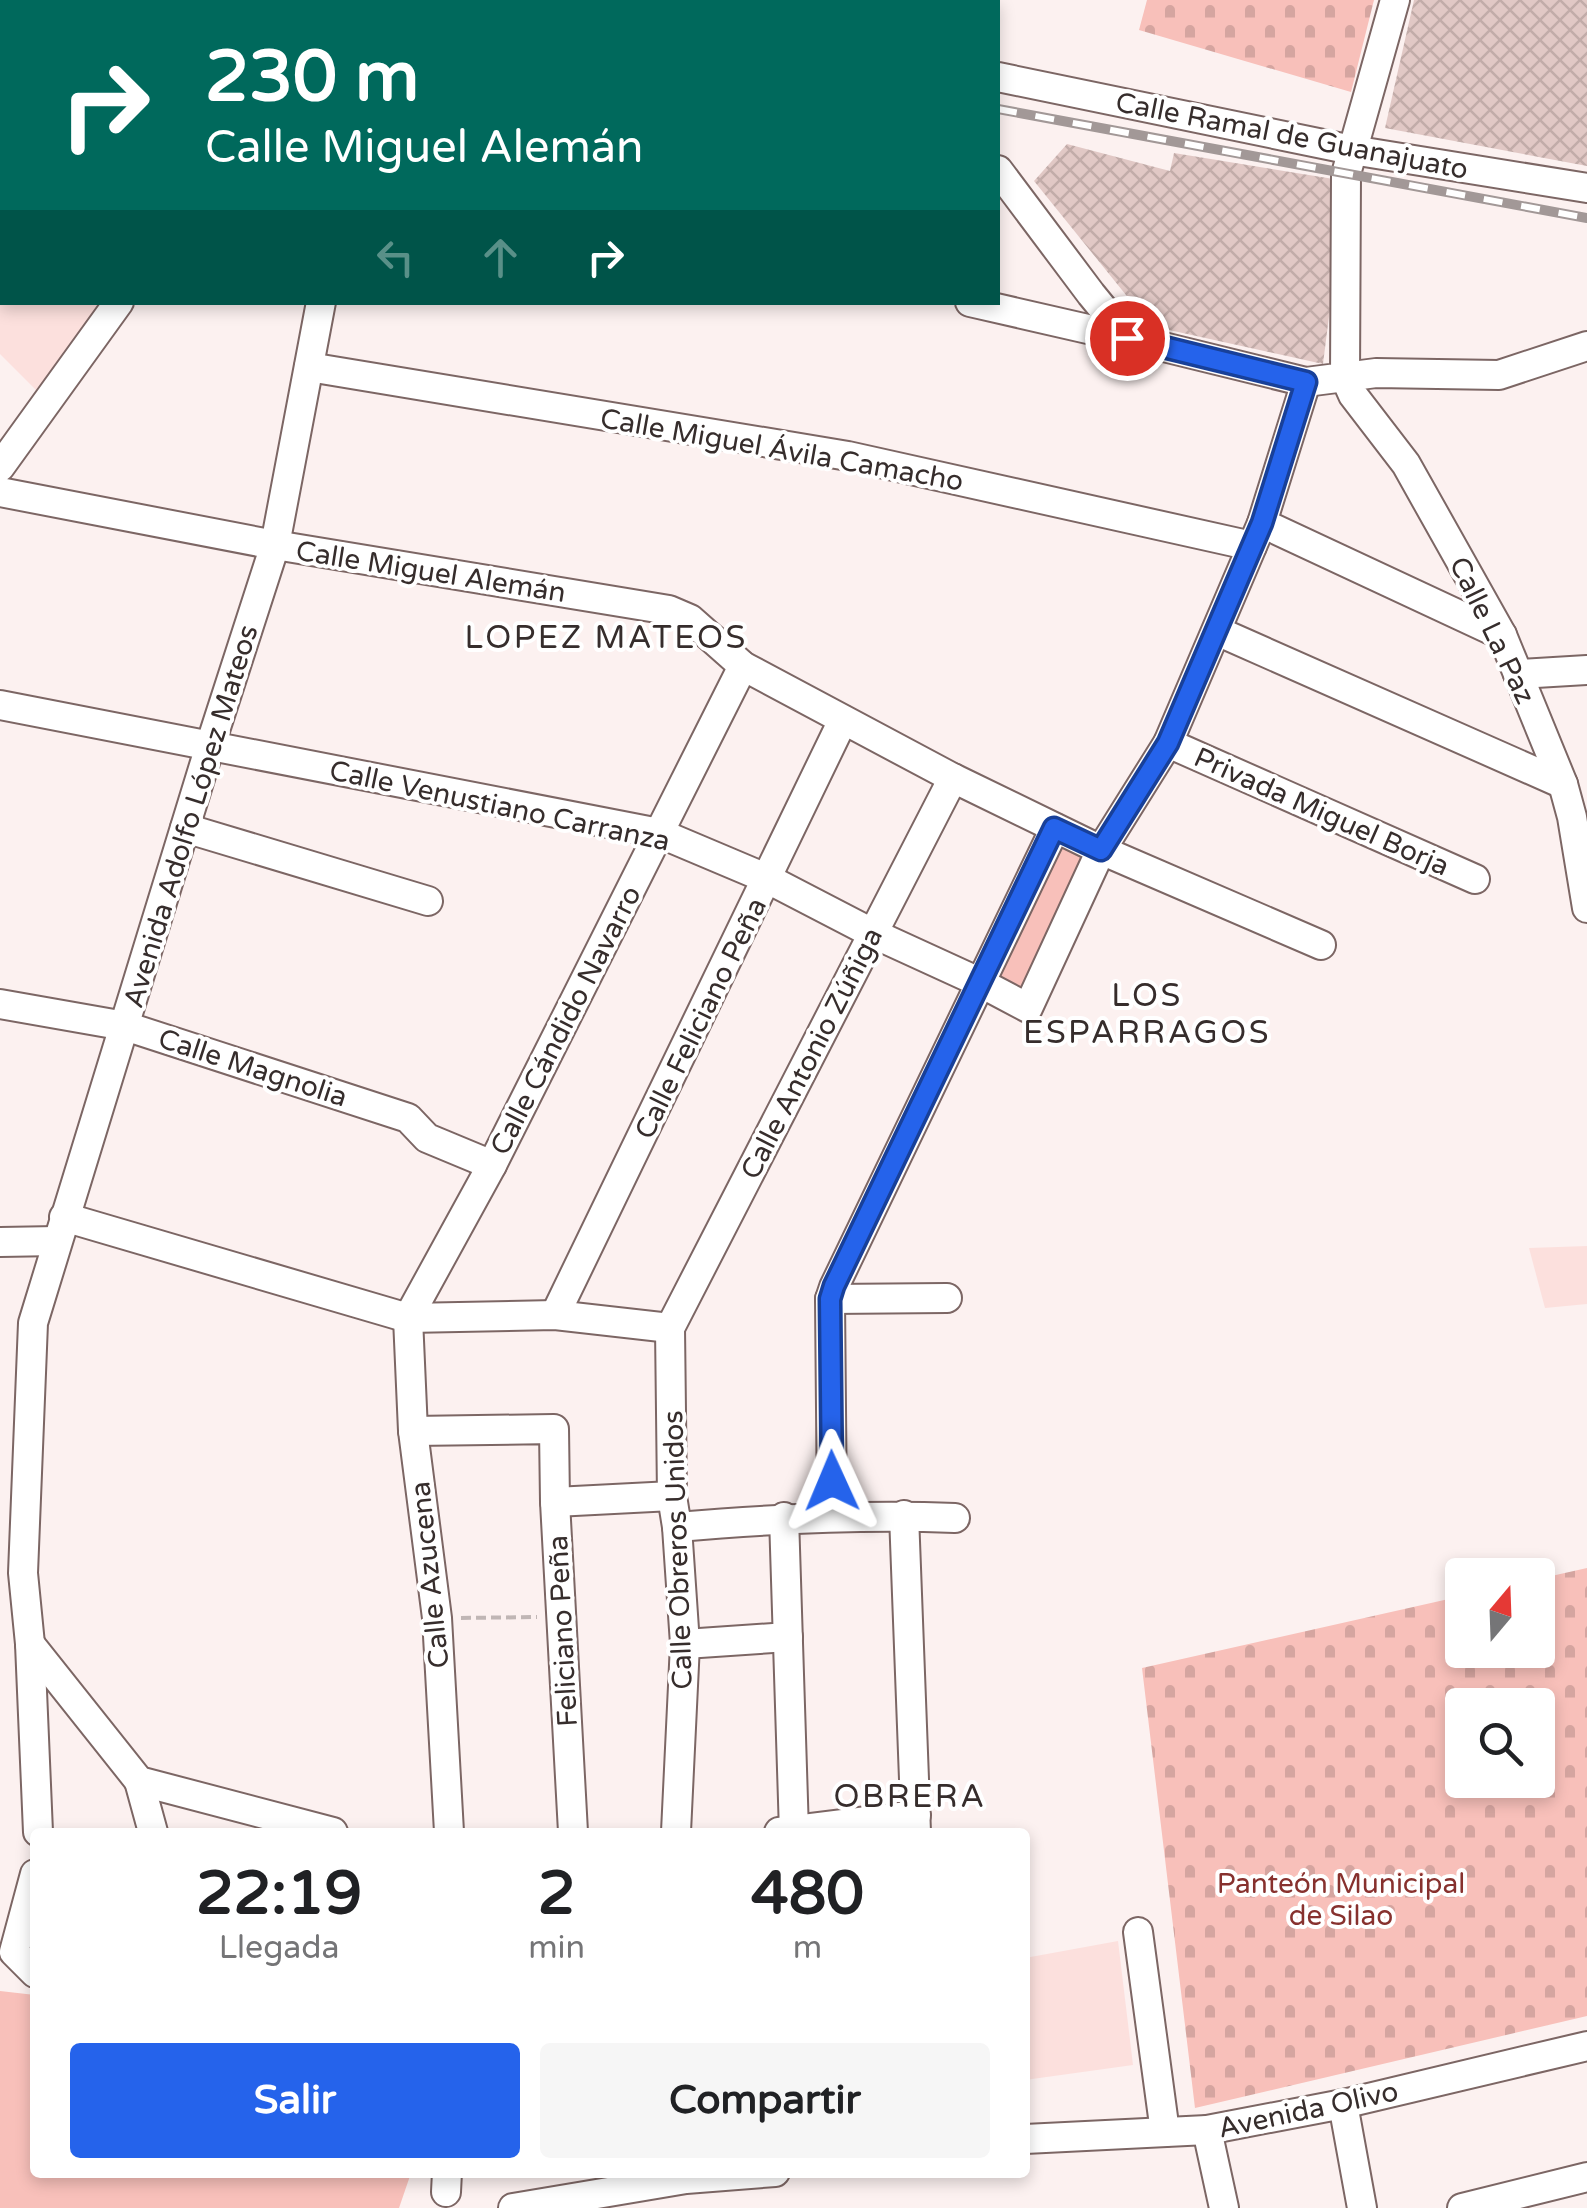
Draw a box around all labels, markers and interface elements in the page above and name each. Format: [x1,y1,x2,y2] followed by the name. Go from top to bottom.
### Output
[205,36,419,120] text: 230 m
[40,40,170,170] icon: right
[1113,85,1471,187] street label: Calle Ramal de Guanajuato
[205,121,644,175] text: Calle Miguel Alemán
[368,230,423,285] icon: left
[473,230,528,285] icon: ahead
[578,230,633,285] icon: right
[1085,296,1170,381] pin
[1100,311,1155,366] icon: arrive
[598,401,966,499] street label: Calle Miguel Ávila Camacho
[293,534,568,610] street label: Calle Miguel Alemán
[1442,551,1542,709] street label: Calle La Paz
[464,619,748,657] district label: LOPEZ MATEOS
[116,621,265,1012] street label: Avenida Adolfo López Mateos
[1189,740,1454,884] street label: Privada Miguel Borja
[326,753,673,859] street label: Calle Venustiano Carranza
[483,880,649,1161] street label: Calle Cándido Navarro
[628,892,774,1145] street label: Calle Feliciano Peña
[734,922,890,1185] street label: Calle Antonio Zúñiga
[1023,977,1271,1052] district label: LOS ESPARRAGOS
[154,1021,351,1114] street label: Calle Magnolia
[656,1410,700,1690] street label: Calle Obreros Unidos
[780,1429,884,1533] position arrow
[403,1480,457,1670] street label: Calle Azucena
[541,1534,585,1728] street label: Feliciano Peña
[1445,1558,1555,1668] north arrow
[1445,1558,1555,1798] map controls
[1445,1688,1555,1798] button: search
[833,1778,987,1816] district label: OBRERA
[196,1858,362,1930] text: 22:19
[538,1858,575,1930] text: 2
[751,1858,864,1930] text: 480
[1217,1867,1465,1933] park label: Panteón Municipal de Silao
[219,1929,340,1967] text: Llegada
[528,1929,585,1967] text: min
[793,1929,822,1967] text: m
[70,2043,520,2158] button: Salir
[540,2043,990,2158] button: Compartir
[1215,2074,1401,2146] street label: Avenida Olivo

